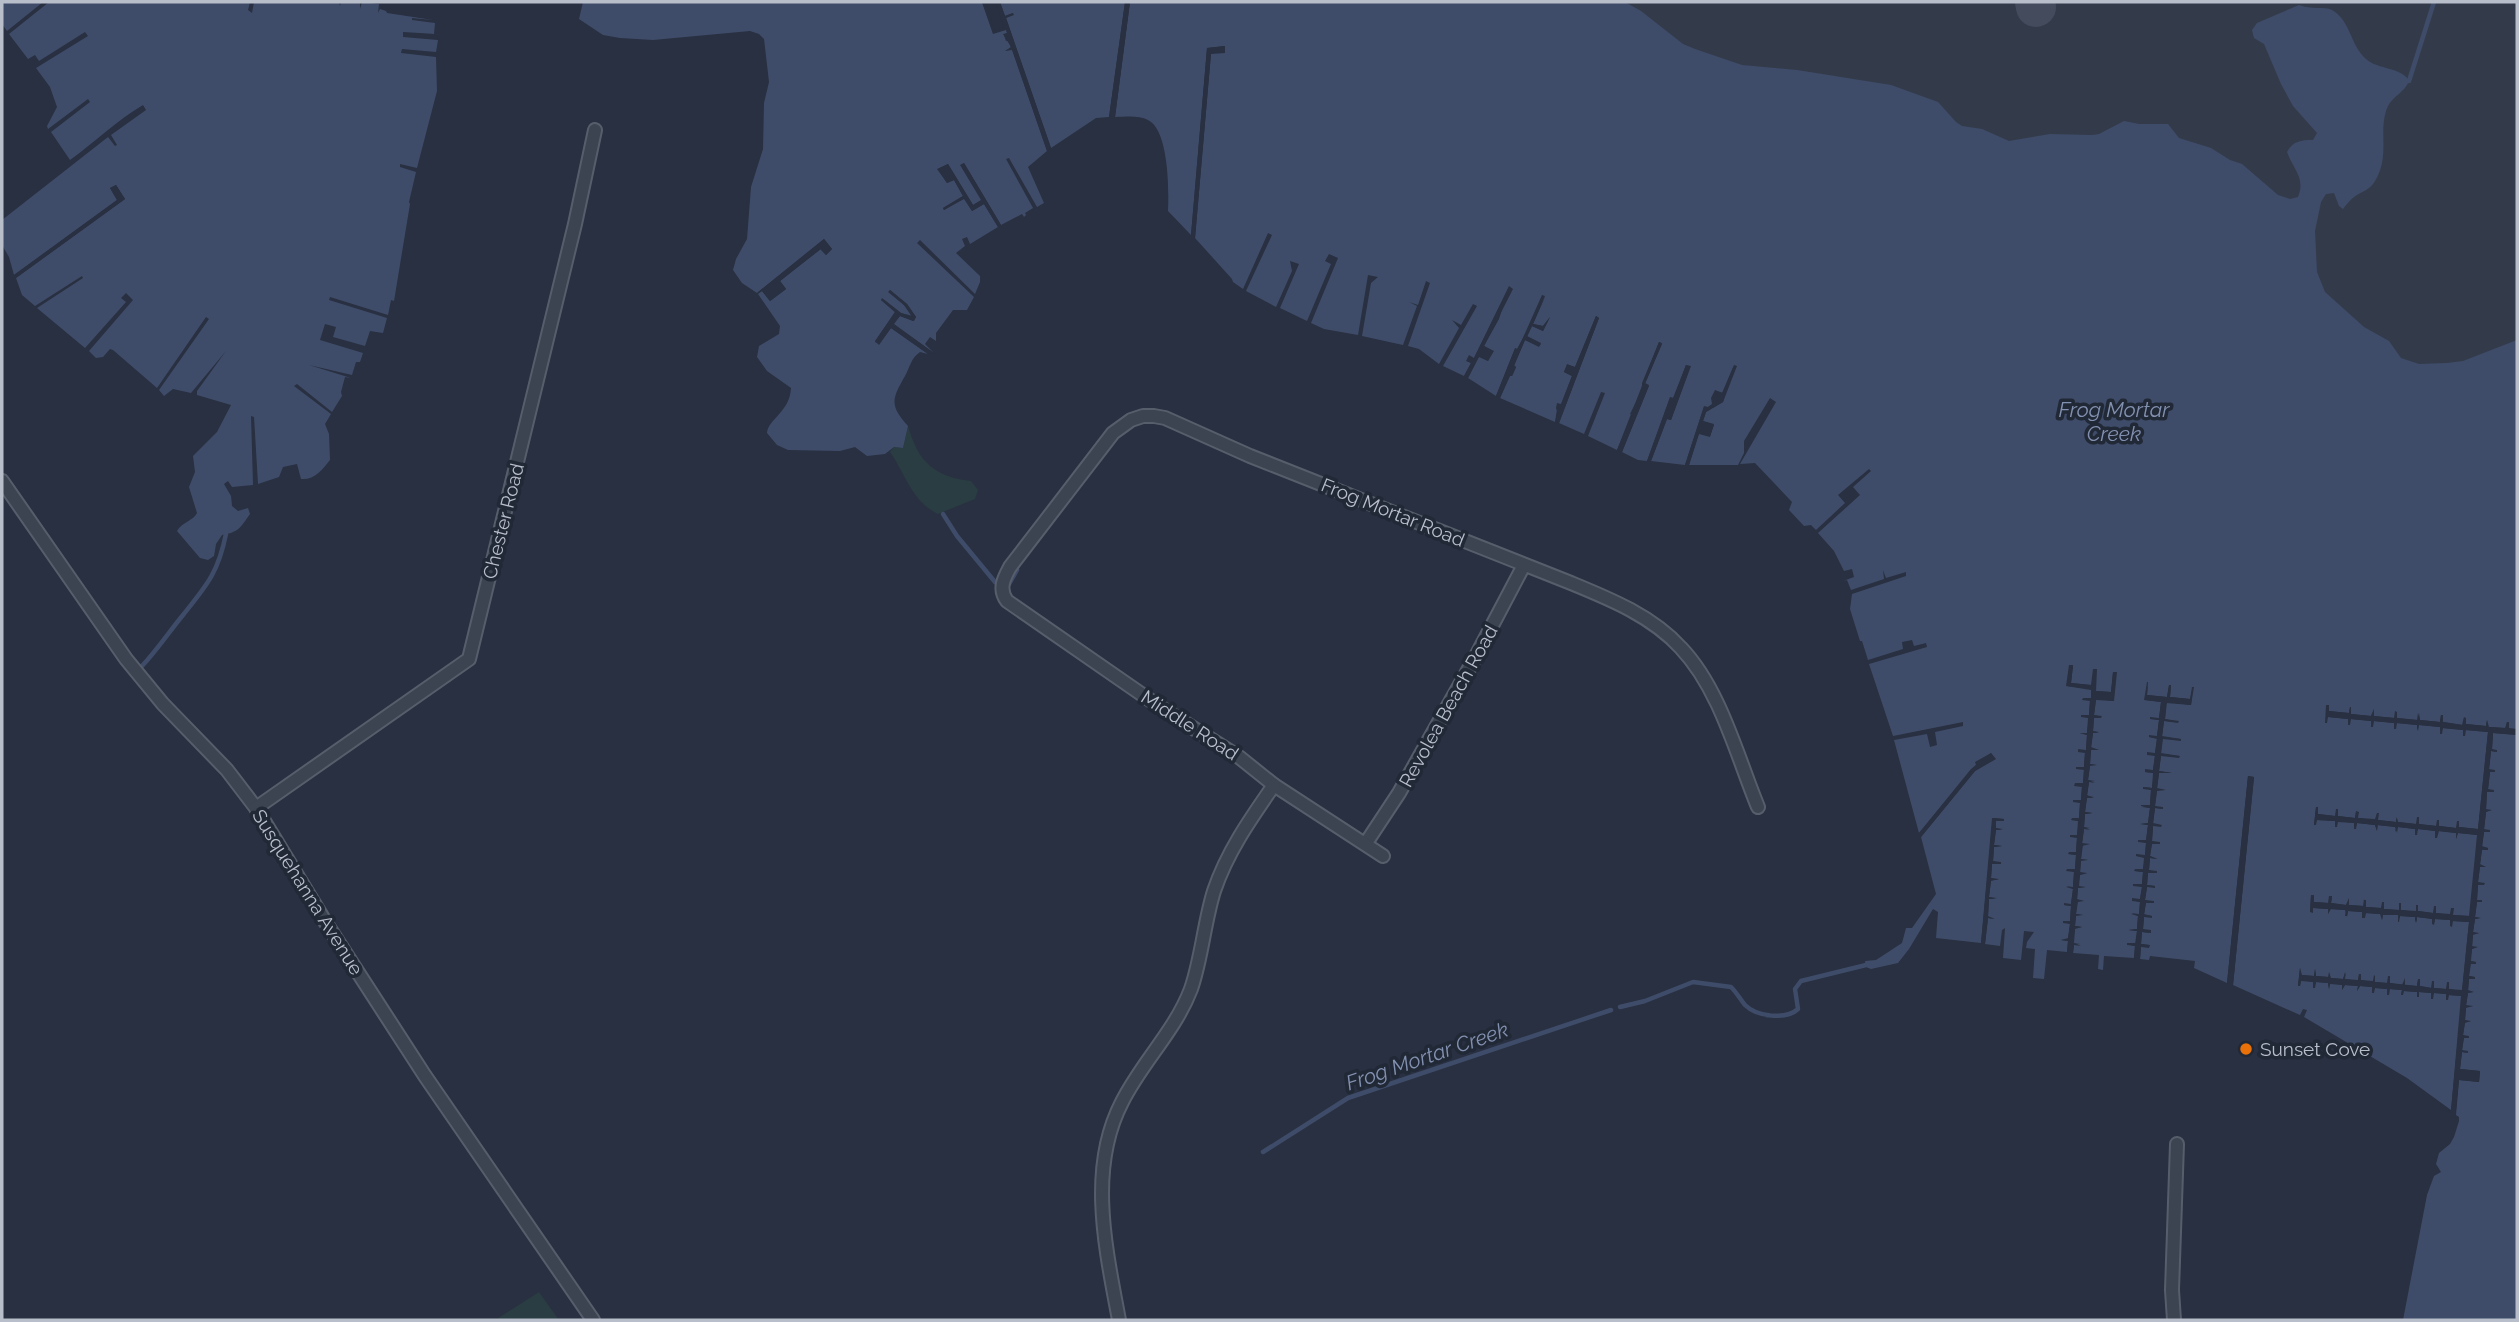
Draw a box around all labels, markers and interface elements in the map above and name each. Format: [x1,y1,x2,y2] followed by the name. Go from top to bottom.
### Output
[2059,397,2170,446] water label: Frog Mortar Creek
[478,461,528,581] street label: Chester Road
[1318,473,1468,551] street label: Frog Mortar Road
[1394,621,1502,791] street label: Revolea Beach Road
[1137,685,1243,765] street label: Middle Road
[248,805,368,979] street label: Susquehanna Avenue
[1343,1017,1511,1095] water label: Frog Mortar Creek
[2260,1038,2370,1060] place label: Sunset Cove
[2238,1041,2254,1057] marker: Sunset Cove

